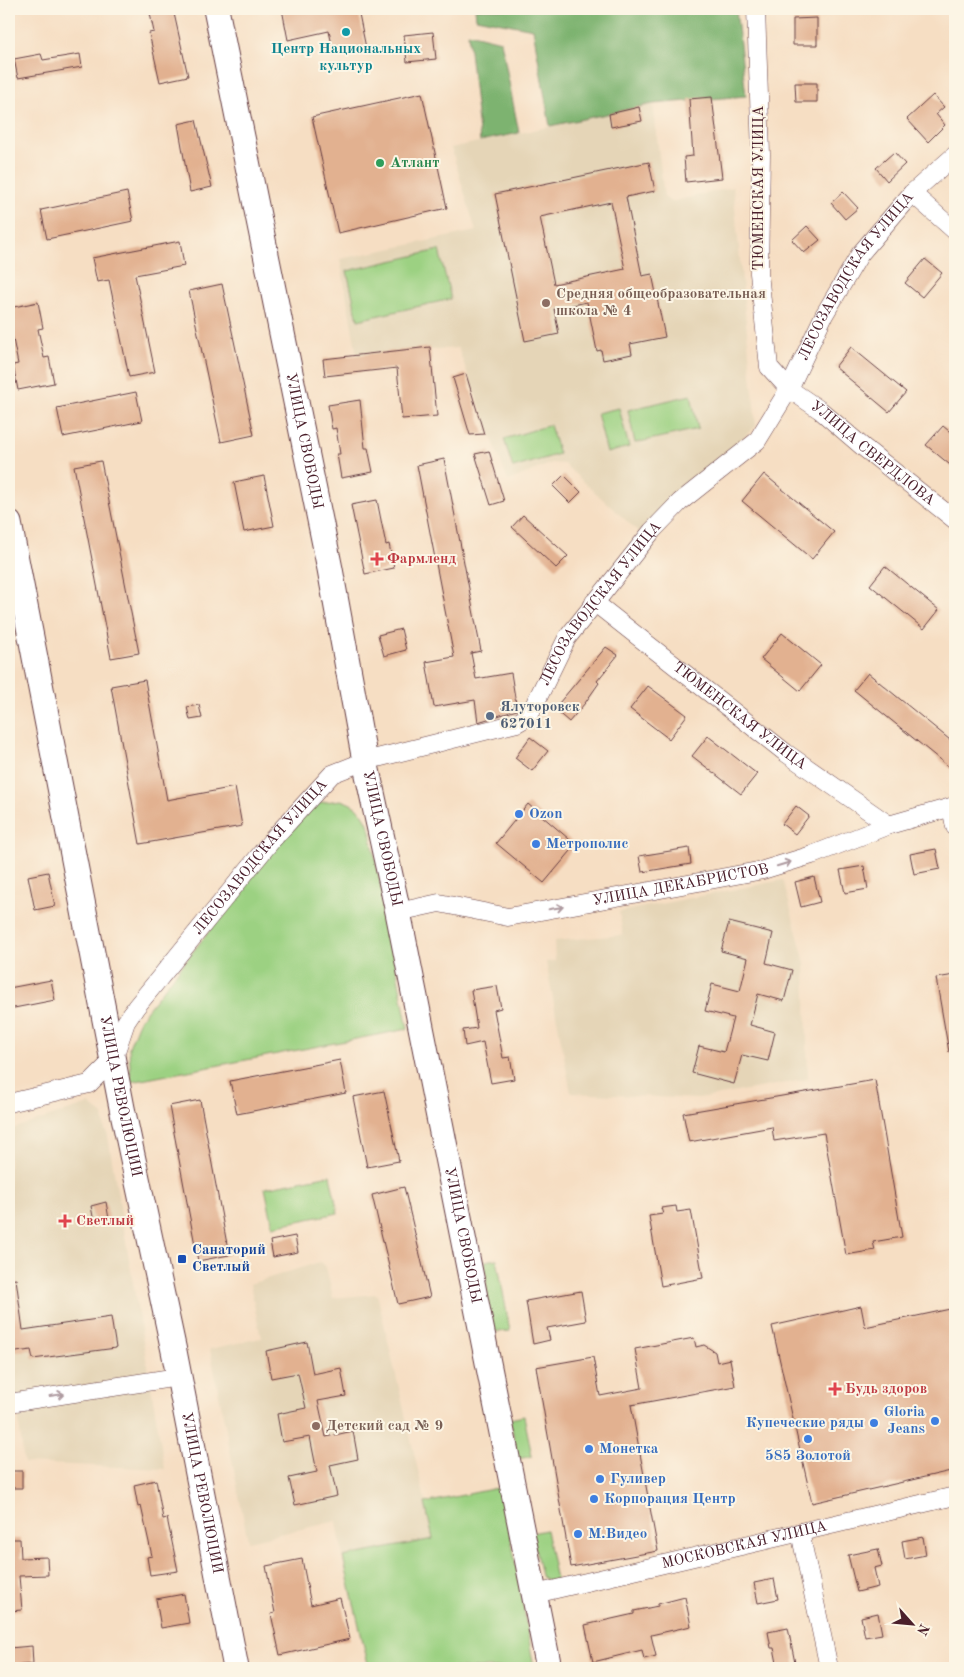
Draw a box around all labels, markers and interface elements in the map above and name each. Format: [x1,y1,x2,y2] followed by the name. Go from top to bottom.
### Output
[340,26,352,38] marker: Центр Национальных культур
[271,42,421,74] place label: Центр Национальных культур
[752,105,767,270] street label: ТЮМЕНСКАЯ УЛИЦА
[390,156,440,171] place label: Атлант
[374,157,386,169] marker: Атлант
[796,189,917,363] street label: ЛЕСОЗАВОДСКАЯ УЛИЦА
[556,287,766,319] place label: Средняя общеобразовательная школа № 4
[540,297,552,309] marker: Средняя общеобразовательная школа № 4
[283,372,325,511] street label: УЛИЦА СВОБОДЫ
[808,398,938,509] street label: УЛИЦА СВЕРДЛОВА
[537,518,665,688] street label: ЛЕСОЗАВОДСКАЯ УЛИЦА
[387,552,457,567] place label: Фармленд
[371,553,383,565] marker: Фармленд
[670,659,810,773] street label: ТЮМЕНСКАЯ УЛИЦА
[500,700,580,732] place label: Ялуторовск 627011
[484,710,496,722] marker: Ялуторовск 627011
[360,769,404,908] street label: УЛИЦА СВОБОДЫ
[190,776,331,938] street label: ЛЕСОЗАВОДСКАЯ УЛИЦА
[529,807,562,822] place label: Ozon
[513,808,525,820] marker: Ozon
[546,837,628,852] place label: Метрополис
[530,838,542,850] marker: Метрополис
[776,858,792,868] one-way arrow
[592,861,771,909] street label: УЛИЦА ДЕКАБРИСТОВ
[548,903,564,913] one-way arrow
[97,1014,144,1178] street label: УЛИЦА РЕВОЛЮЦИИ
[442,1166,484,1305] street label: УЛИЦА СВОБОДЫ
[58,1214,72,1228] marker: Светлый
[76,1214,134,1229] place label: Светлый
[192,1243,266,1275] place label: Санаторий Светлый
[176,1253,188,1265] marker: Санаторий Светлый
[845,1382,927,1397] place label: Будь здоров
[829,1383,841,1395] marker: Будь здоров
[49,1390,65,1400] one-way arrow
[883,1405,925,1437] place label: Gloria Jeans
[179,1411,225,1575] street label: УЛИЦА РЕВОЛЮЦИИ
[929,1415,941,1427] marker: Gloria Jeans
[746,1416,864,1431] place label: Купеческие ряды
[868,1417,880,1429] marker: Купеческие ряды
[326,1419,443,1434] place label: Детский сад № 9
[310,1420,322,1432] marker: Детский сад № 9
[802,1433,814,1445] marker: 585 Золотой
[599,1442,659,1457] place label: Монетка
[583,1443,595,1455] marker: Монетка
[765,1449,851,1464] place label: 585 Золотой
[610,1472,666,1487] place label: Гуливер
[594,1473,606,1485] marker: Гуливер
[604,1492,736,1507] place label: Корпорация Центр
[588,1493,600,1505] marker: Корпорация Центр
[660,1518,829,1572] street label: МОСКОВСКАЯ УЛИЦА
[588,1527,647,1542] place label: М.Видео
[572,1528,584,1540] marker: М.Видео
[886,1600,936,1650] north arrow
[914,1622,931,1638] text: N

